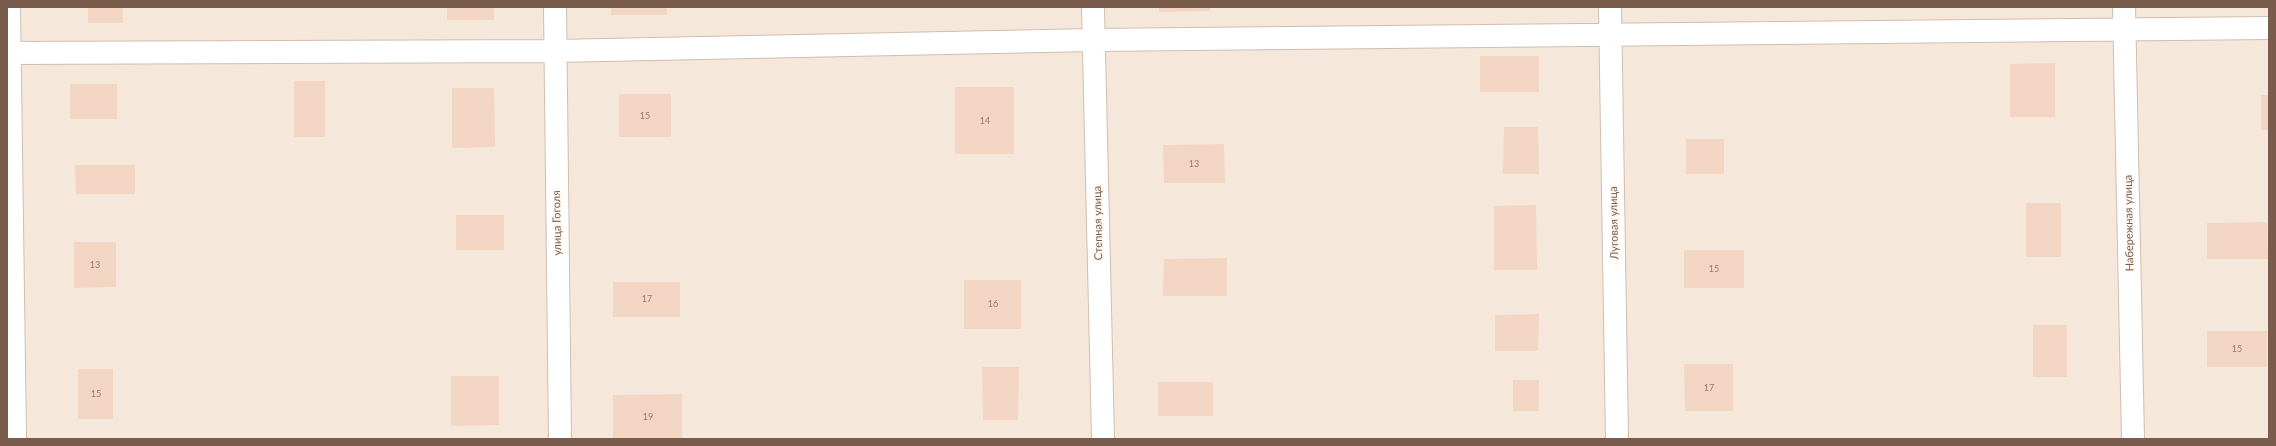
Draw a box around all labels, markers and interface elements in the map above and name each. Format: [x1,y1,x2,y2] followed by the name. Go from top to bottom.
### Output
[640,111,650,121] house number: 15
[980,116,990,126] house number: 14
[1189,159,1199,169] house number: 13
[2122,175,2136,271] street label: Набережная улица
[1091,186,1105,260] street label: Степная улица
[1607,186,1621,260] street label: Луговая улица
[550,190,564,256] street label: улица Гоголя
[90,260,100,270] house number: 13
[1709,264,1719,274] house number: 15
[642,294,652,304] house number: 17
[988,299,998,309] house number: 16
[2232,344,2242,354] house number: 15
[1704,383,1714,393] house number: 17
[91,389,101,399] house number: 15
[643,412,653,422] house number: 19

